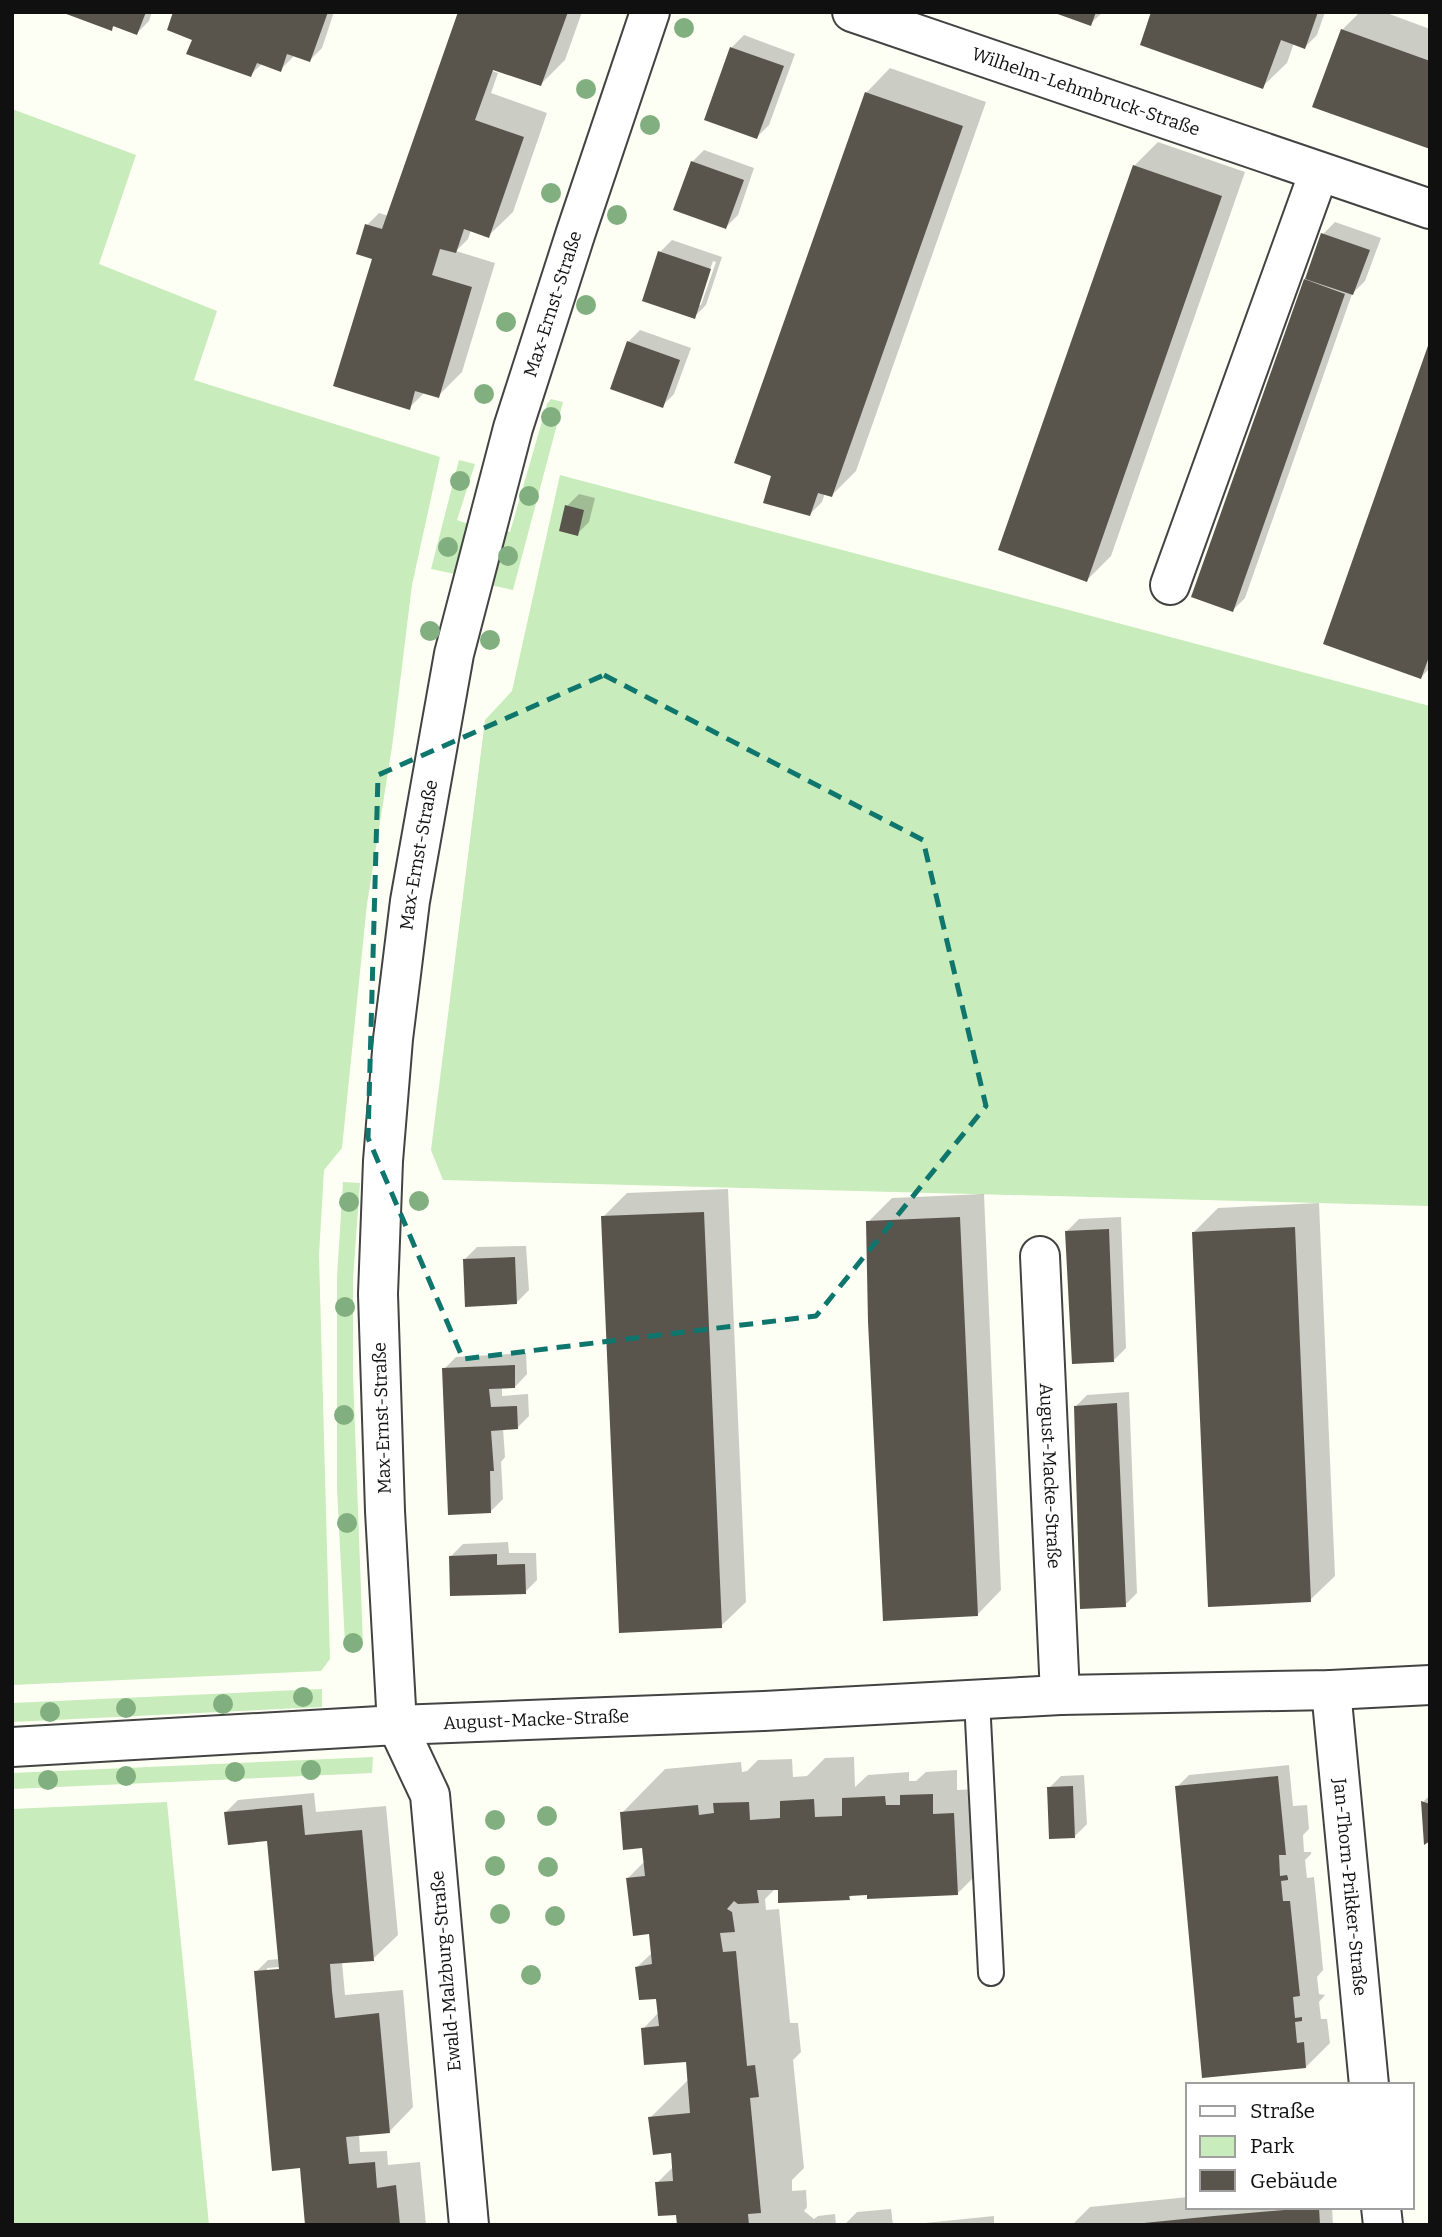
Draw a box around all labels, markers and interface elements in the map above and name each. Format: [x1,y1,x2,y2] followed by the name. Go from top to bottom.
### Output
[969,43,1203,141] street label: Wilhelm-Lehmbruck-Straße
[519,228,587,380] street label: Max-Ernst-Straße
[396,778,442,931] street label: Max-Ernst-Straße
[368,1342,396,1494] street label: Max-Ernst-Straße
[1035,1382,1065,1569] street label: August-Macke-Straße
[443,1705,630,1734] street label: August-Macke-Straße
[1328,1776,1371,1997] street label: Jan-Thorn-Prikker-Straße
[426,1870,466,2072] street label: Ewald-Malzburg-Straße
[1186,2083,1414,2209] legend
[1250,2098,1315,2124] text: Straße
[1250,2133,1294,2159] text: Park
[1250,2168,1338,2194] text: Gebäude

